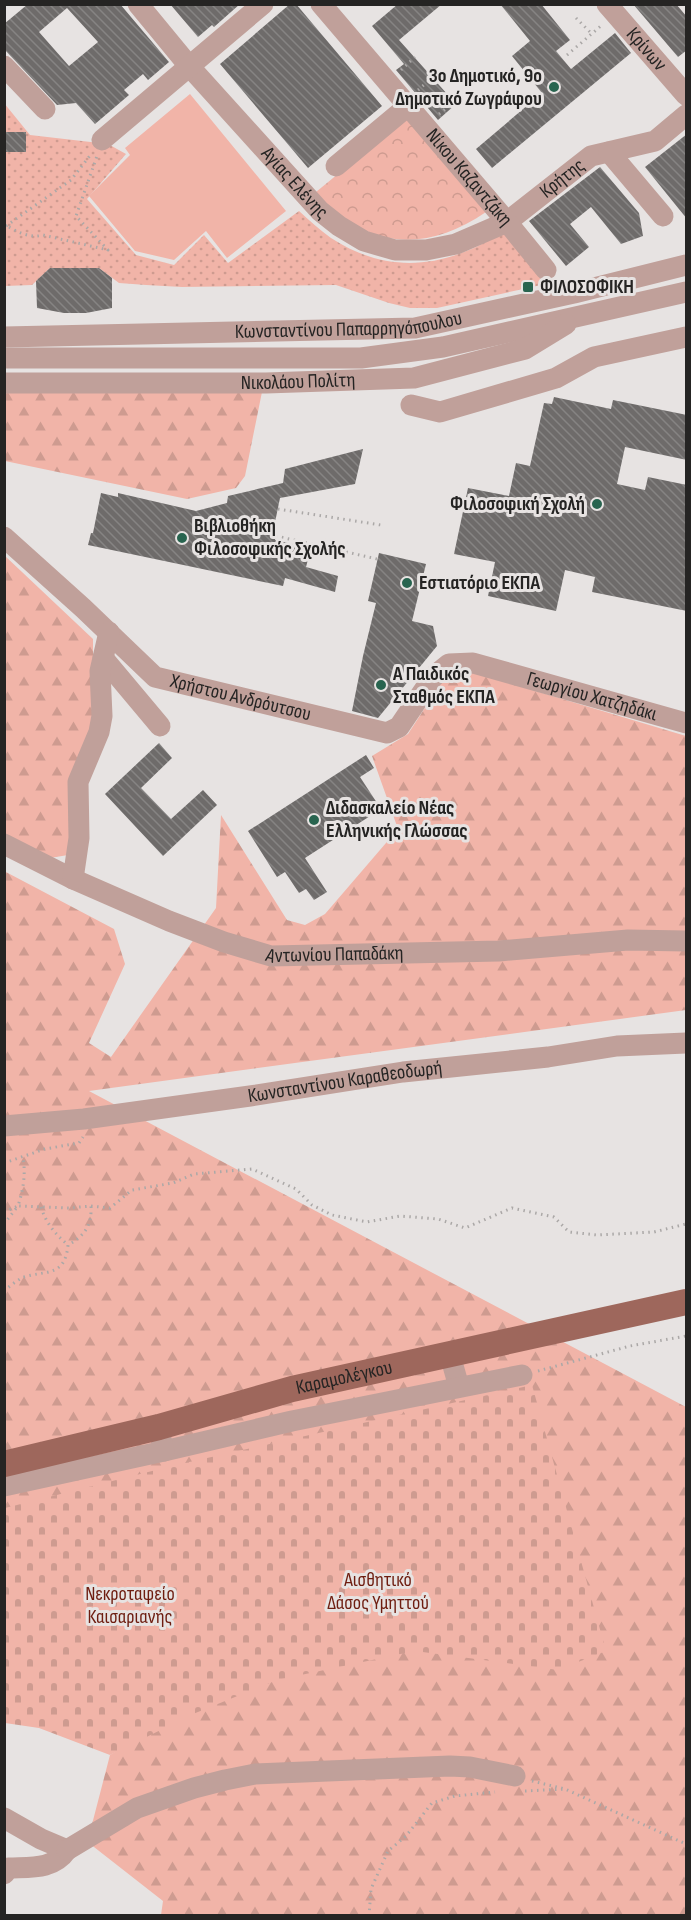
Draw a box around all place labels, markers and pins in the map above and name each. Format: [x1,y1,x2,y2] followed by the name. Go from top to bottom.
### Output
[396,64,542,111] place label: 3ο Δημοτικό, 9ο Δημοτικό Ζωγράφου
[547,80,561,94] marker: 3ο Δημοτικό, 9ο Δημοτικό Ζωγράφου
[540,275,634,299] place label: ΦΙΛΟΣΟΦΙΚΗ
[521,280,535,294] marker: ΦΙΛΟΣΟΦΙΚΗ
[450,492,585,516] place label: Φιλοσοφική Σχολή
[590,497,604,511] marker: Φιλοσοφική Σχολή
[194,514,346,561] place label: Βιβλιοθήκη Φιλοσοφικής Σχολής
[175,531,189,545] marker: Βιβλιοθήκη Φιλοσοφικής Σχολής
[419,571,540,595] place label: Εστιατόριο ΕΚΠΑ
[400,576,414,590] marker: Εστιατόριο ΕΚΠΑ
[392,662,495,709] place label: Α Παιδικός Σταθμός ΕΚΠΑ
[374,678,388,692] marker: Α Παιδικός Σταθμός ΕΚΠΑ
[326,796,468,843] place label: Διδασκαλείο Νέας Ελληνικής Γλώσσας
[307,813,321,827] marker: Διδασκαλείο Νέας Ελληνικής Γλώσσας

